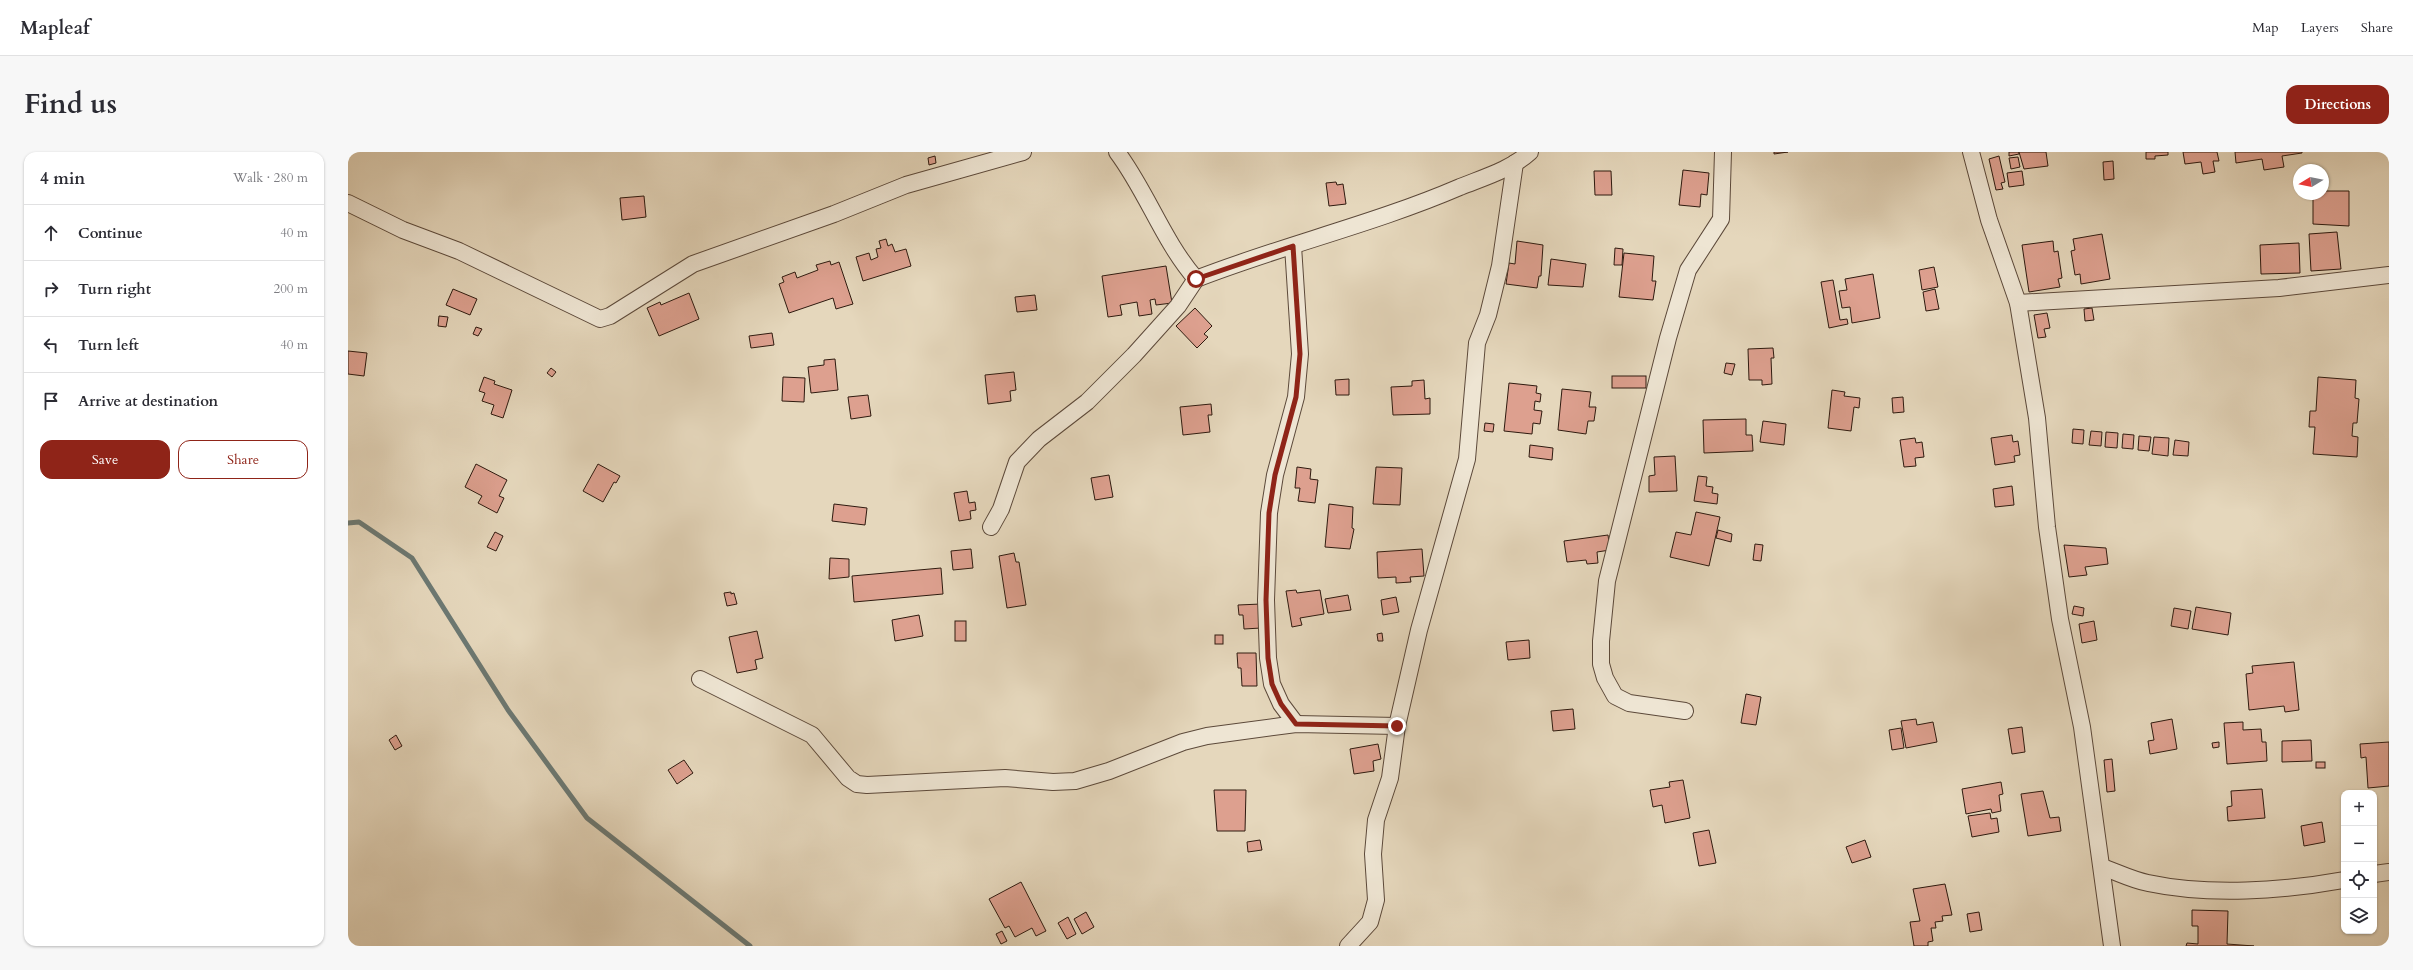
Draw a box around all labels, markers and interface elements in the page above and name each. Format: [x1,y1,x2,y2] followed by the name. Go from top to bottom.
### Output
[20,15,90,41] text: Mapleaf
[2252,18,2279,37] text: Map
[2301,18,2339,37] text: Layers
[2361,18,2393,37] text: Share
[24,85,117,123] text: Find us
[2286,85,2389,124] button: Directions
[2293,164,2329,200] north arrow
[40,167,85,190] text: 4 min
[233,169,308,187] text: Walk · 280 m
[40,222,62,244] icon: ahead
[78,223,143,243] text: Continue
[280,224,308,242] text: 40 m
[1187,270,1205,288] route start
[40,278,62,300] icon: right
[78,279,151,299] text: Turn right
[274,280,308,298] text: 200 m
[40,334,62,356] icon: left
[78,335,139,355] text: Turn left
[280,336,308,354] text: 40 m
[40,390,62,412] icon: arrive
[78,391,218,411] text: Arrive at destination
[40,440,170,479] button: Save
[178,440,308,479] button: Share
[1388,717,1406,735] route end
[2341,790,2377,934] map controls
[2341,790,2377,826] button: +
[2341,826,2377,862] button: −
[2341,862,2377,898] button: locate
[2341,898,2377,934] button: layers

